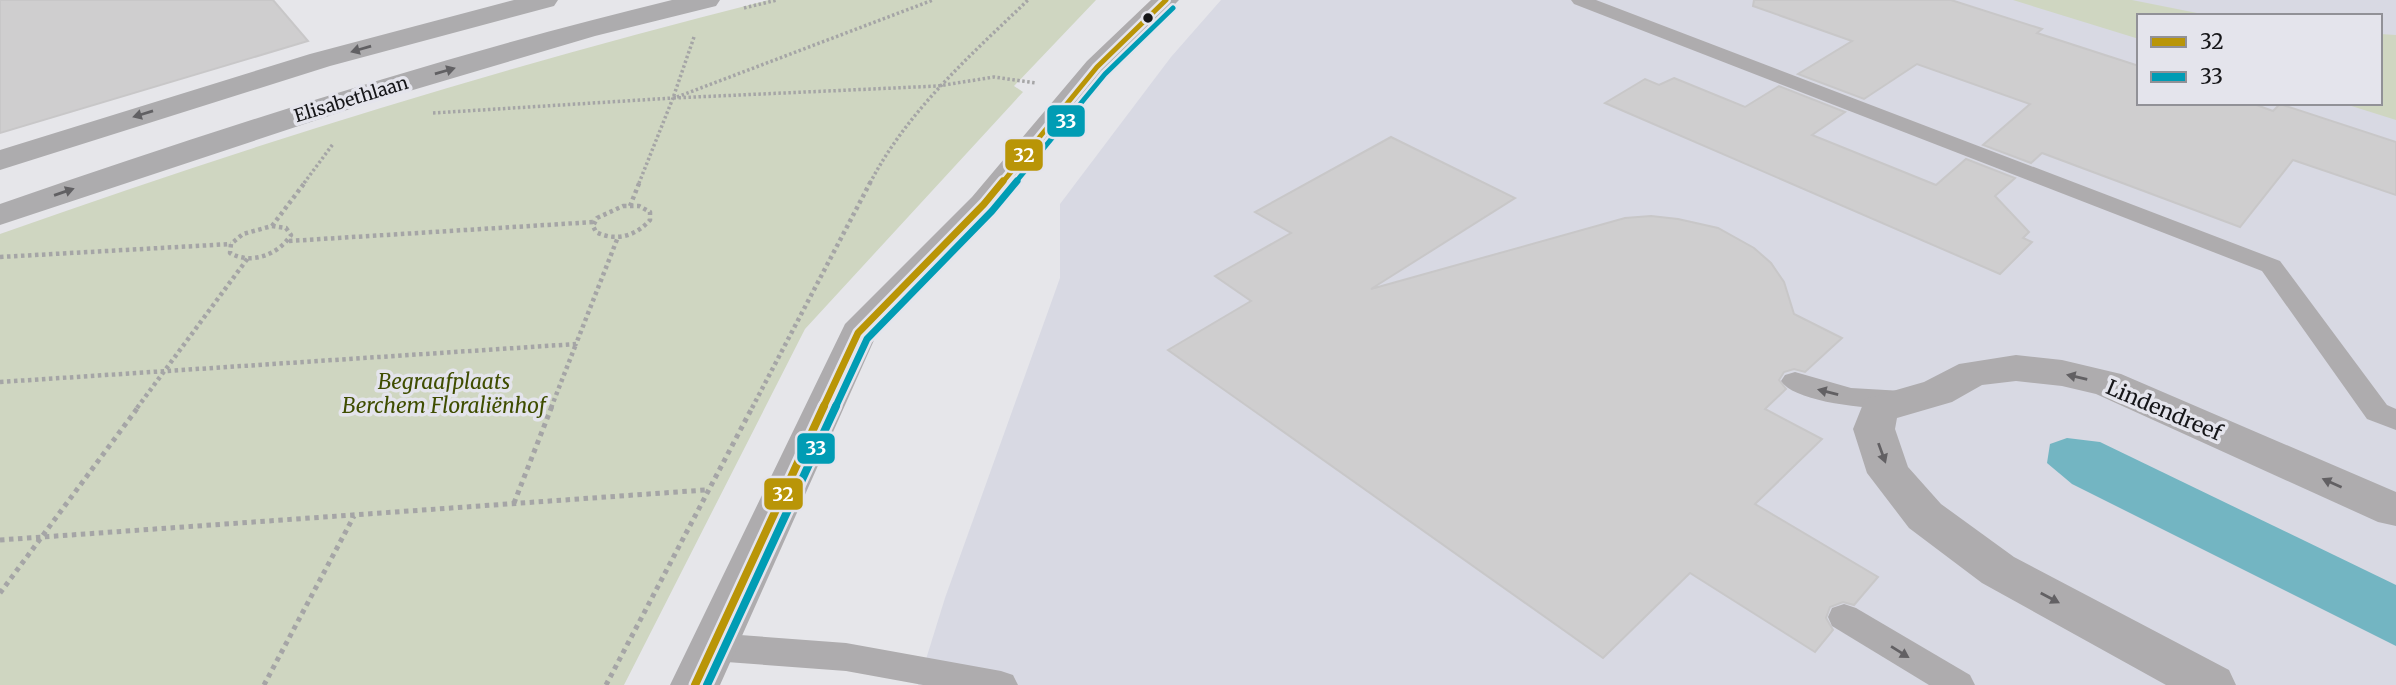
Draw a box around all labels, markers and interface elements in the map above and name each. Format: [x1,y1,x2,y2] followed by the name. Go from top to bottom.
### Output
[1141,11,1155,25] unlabelled marker
[2137,14,2382,105] legend
[2200,28,2224,55] text: 32
[350,44,372,55] one-way arrow
[2200,63,2223,90] text: 33
[434,65,456,76] one-way arrow
[291,71,411,127] street label: Elisabethlaan
[1046,104,1086,138] line badge: 33
[132,109,153,120] one-way arrow
[1056,109,1076,133] text: 33
[1004,138,1044,172] line badge: 32
[1013,143,1035,167] text: 32
[54,186,75,197] one-way arrow
[342,368,549,419] park label: Begraafplaats Berchem Floraliënhof
[2066,371,2088,382] one-way arrow
[2102,374,2227,447] street label: Lindendreef
[1817,386,1839,397] one-way arrow
[796,432,836,465] line badge: 33
[806,436,826,460] text: 33
[1877,442,1888,463] one-way arrow
[763,477,804,511] line badge: 32
[2322,477,2342,489] one-way arrow
[772,482,794,506] text: 32
[2040,592,2060,604] one-way arrow
[1891,645,1910,658] one-way arrow

